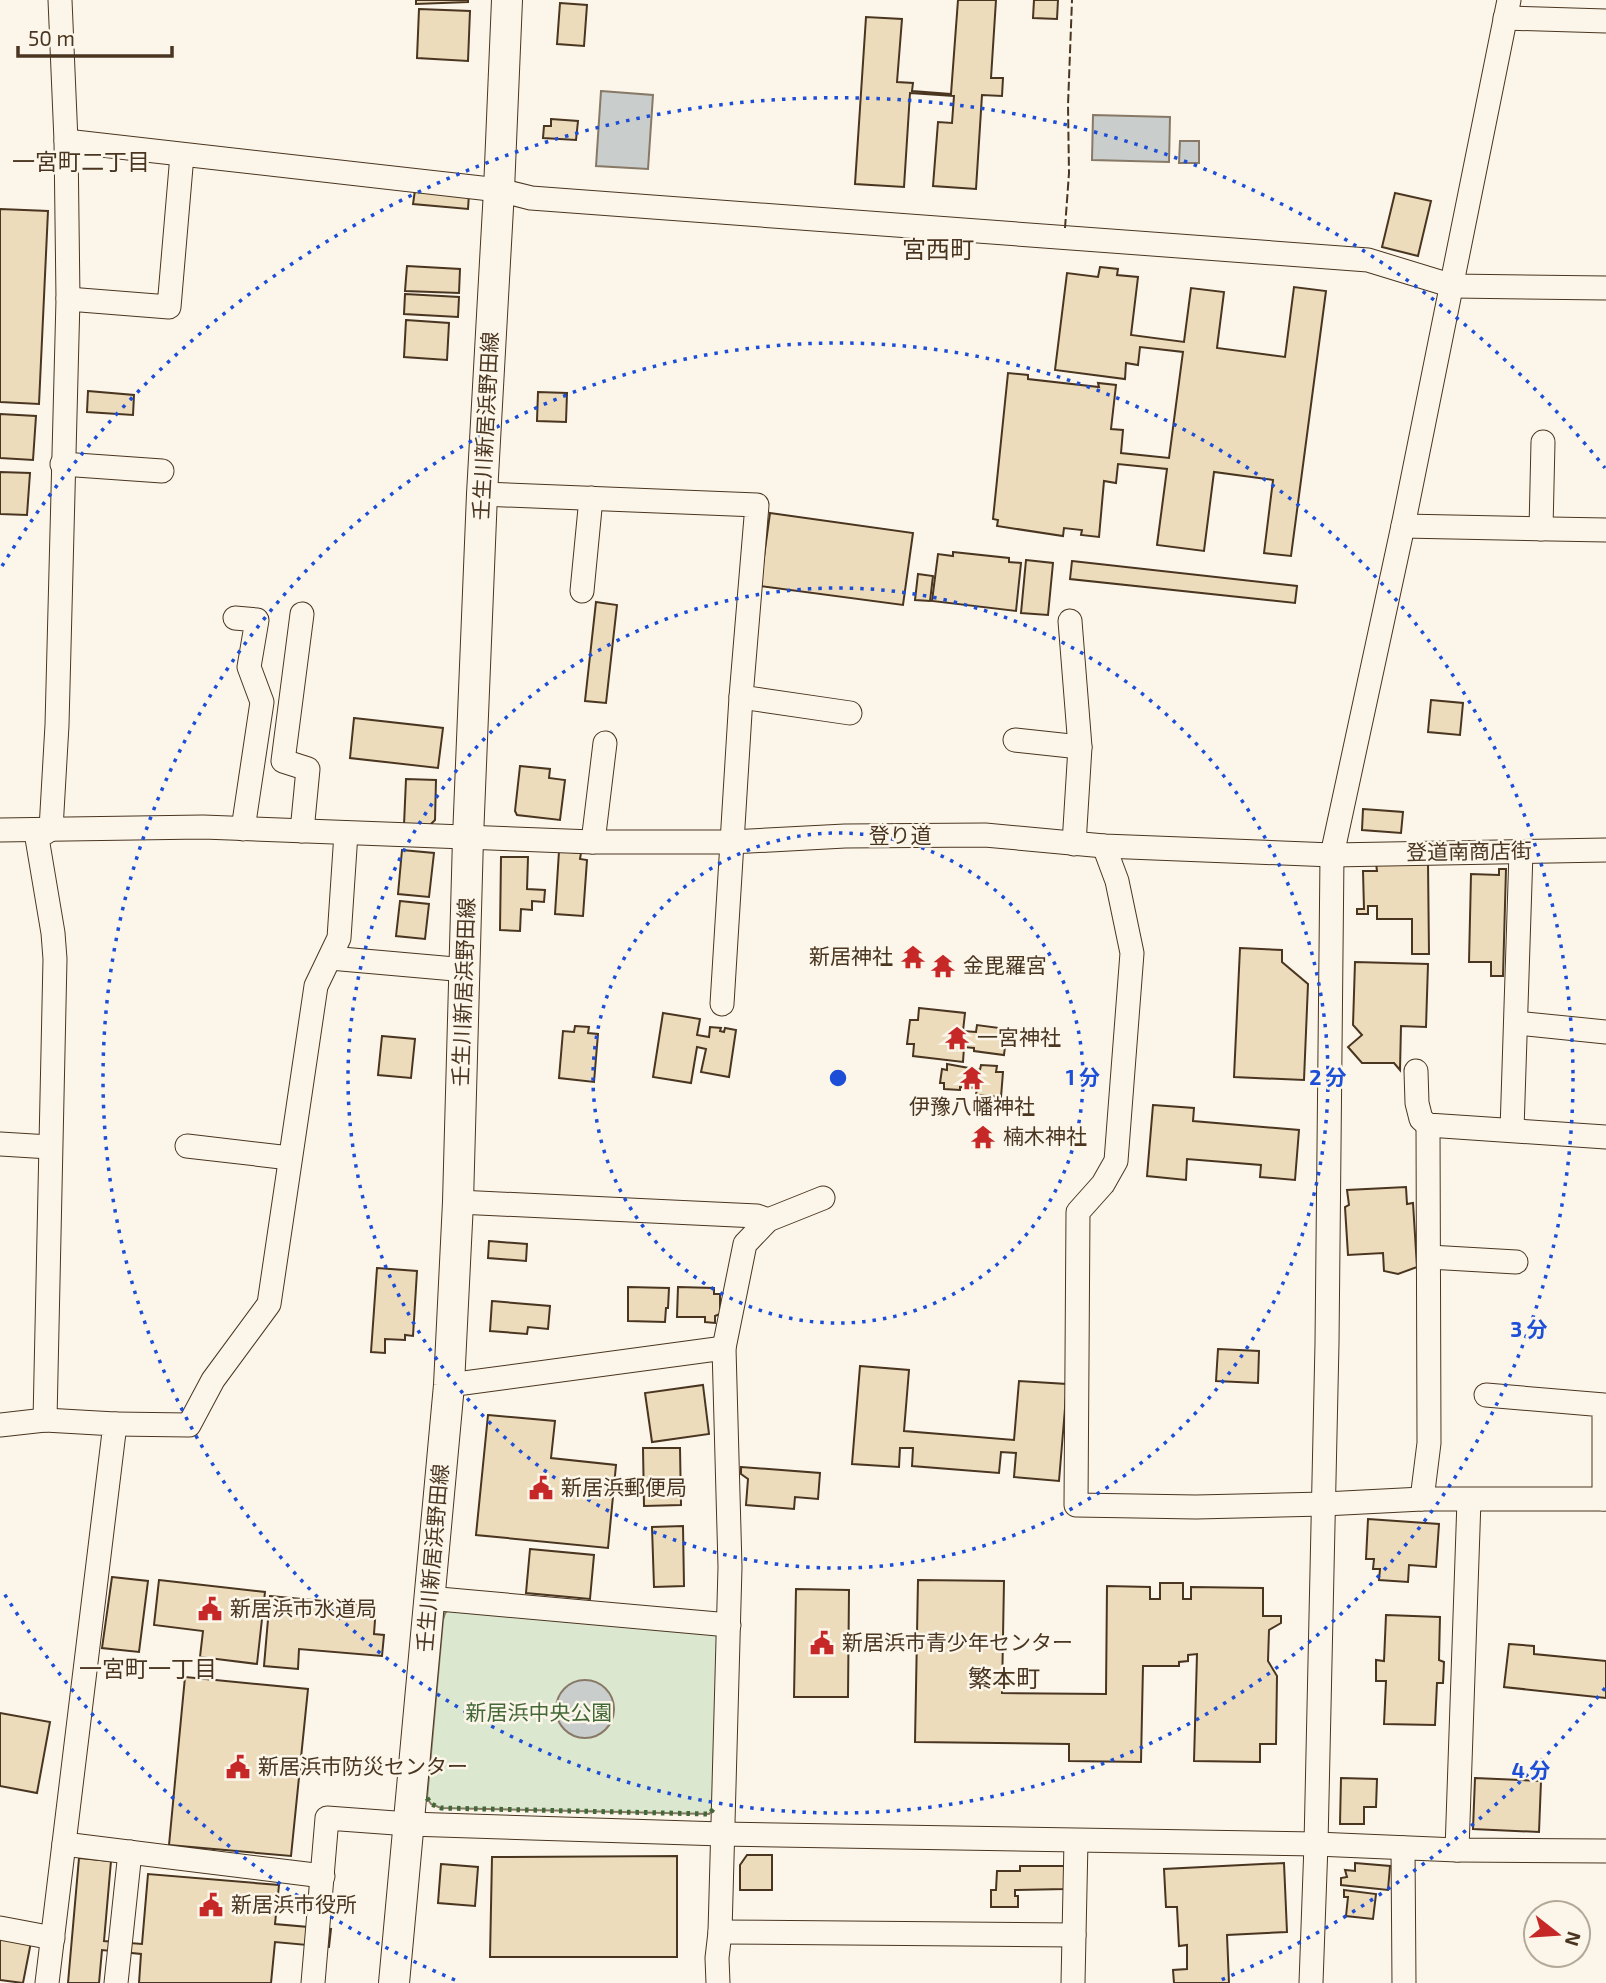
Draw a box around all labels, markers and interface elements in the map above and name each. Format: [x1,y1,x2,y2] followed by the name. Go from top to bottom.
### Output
[18,14,172,58] scale bar
[28,25,75,50] text: 50 m
[12,147,150,175] district label: 一宮町二丁目
[902,234,974,263] district label: 宮西町
[467,331,502,521] street label: 壬生川新居浜野田線
[869,822,932,847] street label: 登り道
[1406,837,1532,864] street label: 登道南商店街
[447,897,478,1087] street label: 壬生川新居浜野田線
[809,943,893,968] place label: 新居神社
[899,943,927,971] temple icon: 新居神社
[929,952,957,980] temple icon: 金毘羅宮
[963,952,1047,977] place label: 金毘羅宮
[943,1024,971,1052] temple icon: 一宮神社
[977,1024,1061,1049] place label: 一宮神社
[958,1064,986,1092] temple icon: 伊豫八幡神社
[1066,1064,1100,1089] text: 1 分
[1309,1064,1347,1089] text: 2 分
[826,1066,850,1090] centre of rings
[909,1093,1035,1118] place label: 伊豫八幡神社
[969,1123,997,1151] temple icon: 楠木神社
[1003,1123,1087,1148] place label: 楠木神社
[1510,1316,1548,1341] text: 3 分
[411,1463,452,1653] street label: 壬生川新居浜野田線
[527,1474,555,1502] public building icon: 新居浜郵便局
[561,1474,687,1499] place label: 新居浜郵便局
[196,1595,224,1623] public building icon: 新居浜市水道局
[230,1595,377,1620] place label: 新居浜市水道局
[808,1629,836,1657] public building icon: 新居浜市青少年センター
[842,1629,1073,1654] place label: 新居浜市青少年センター
[79,1654,217,1682] district label: 一宮町一丁目
[968,1663,1040,1692] district label: 繁本町
[466,1699,613,1724] park label: 新居浜中央公園
[224,1753,252,1781] public building icon: 新居浜市防災センター
[258,1753,468,1778] place label: 新居浜市防災センター
[1512,1757,1550,1782] text: 4 分
[197,1891,225,1919] public building icon: 新居浜市役所
[231,1891,357,1916] place label: 新居浜市役所
[1522,1899,1592,1969] north arrow
[1561,1929,1587,1949] text: N

